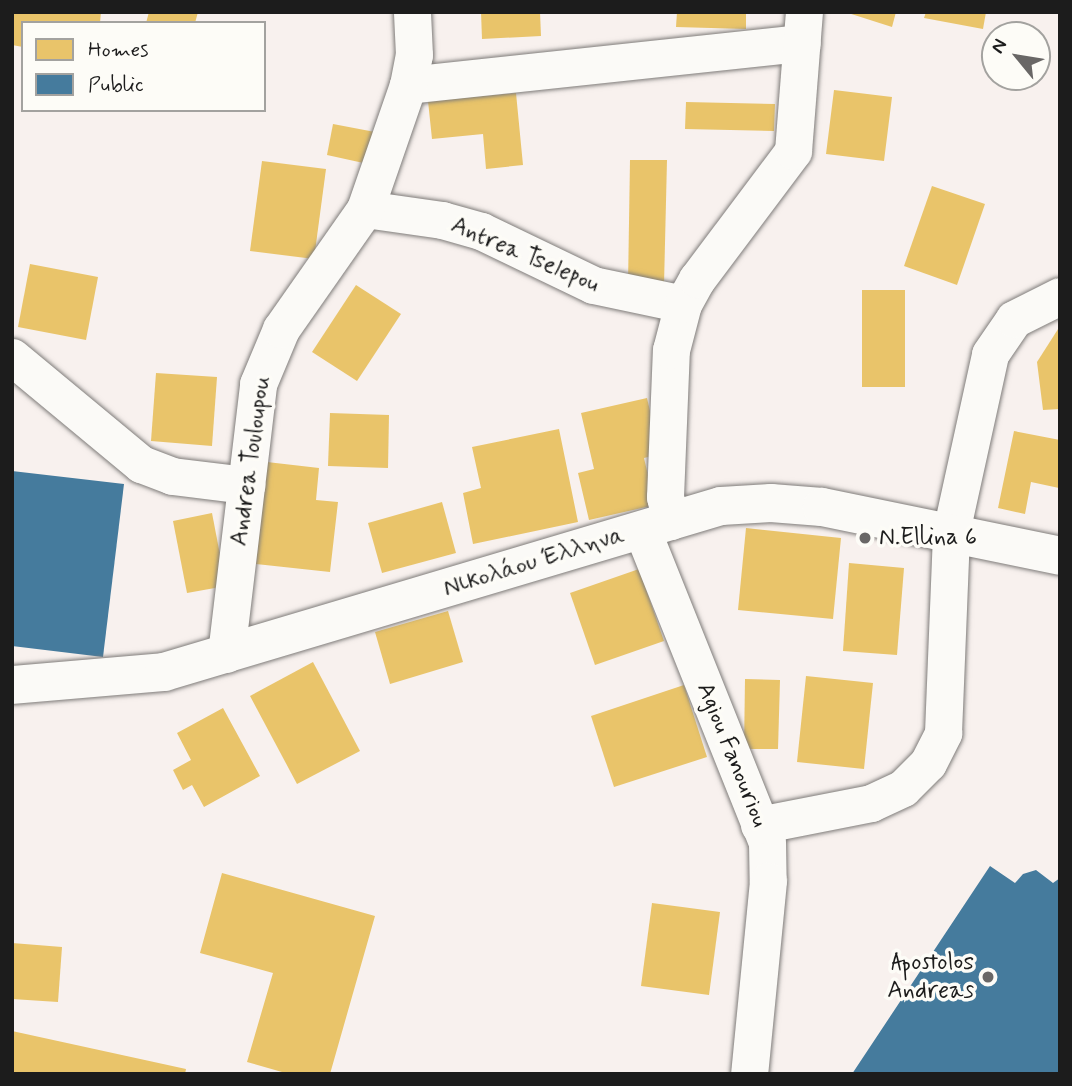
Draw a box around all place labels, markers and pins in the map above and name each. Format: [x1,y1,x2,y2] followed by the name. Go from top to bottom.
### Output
[879,524,977,552] place label: N.Ellina 6
[857,530,873,546] marker: N.Ellina 6
[887,949,974,1005] place label: Apostolos Andreas
[980,969,996,985] marker: Apostolos Andreas

